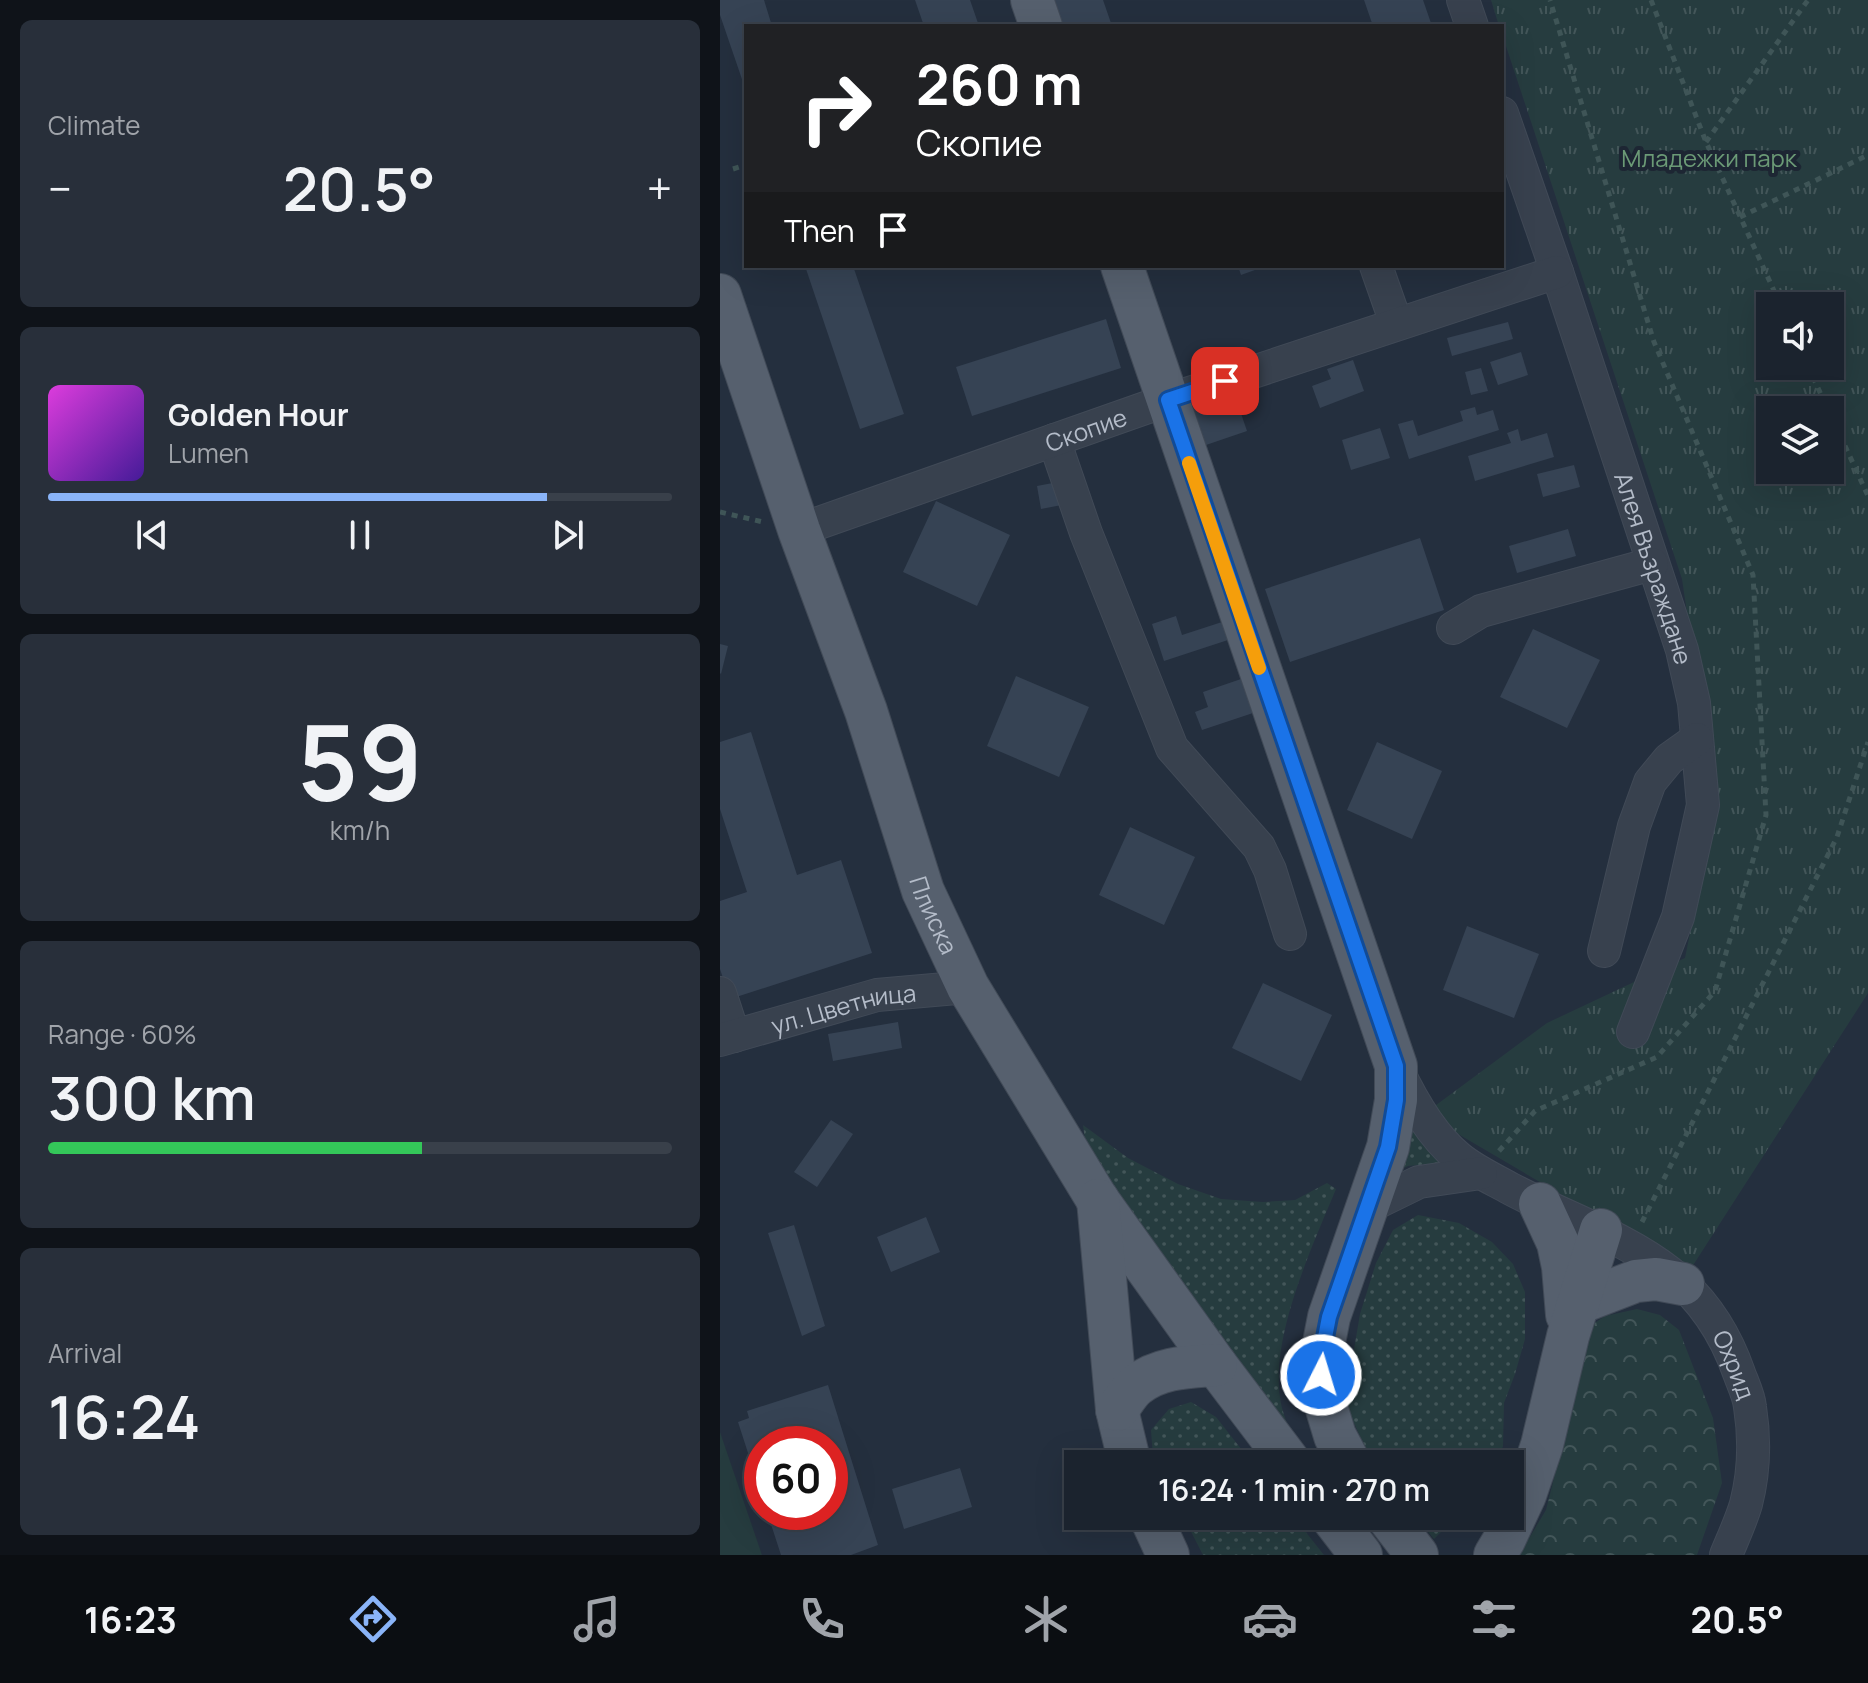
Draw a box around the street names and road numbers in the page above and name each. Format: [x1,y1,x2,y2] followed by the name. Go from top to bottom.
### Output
[1040,399,1131,459] street label: Скопие
[1608,467,1701,667] street label: Алея Възраждане
[903,872,967,959] street label: Плиска
[767,975,917,1041] street label: ул. Цветница
[1706,1324,1764,1403] street label: Охрид

